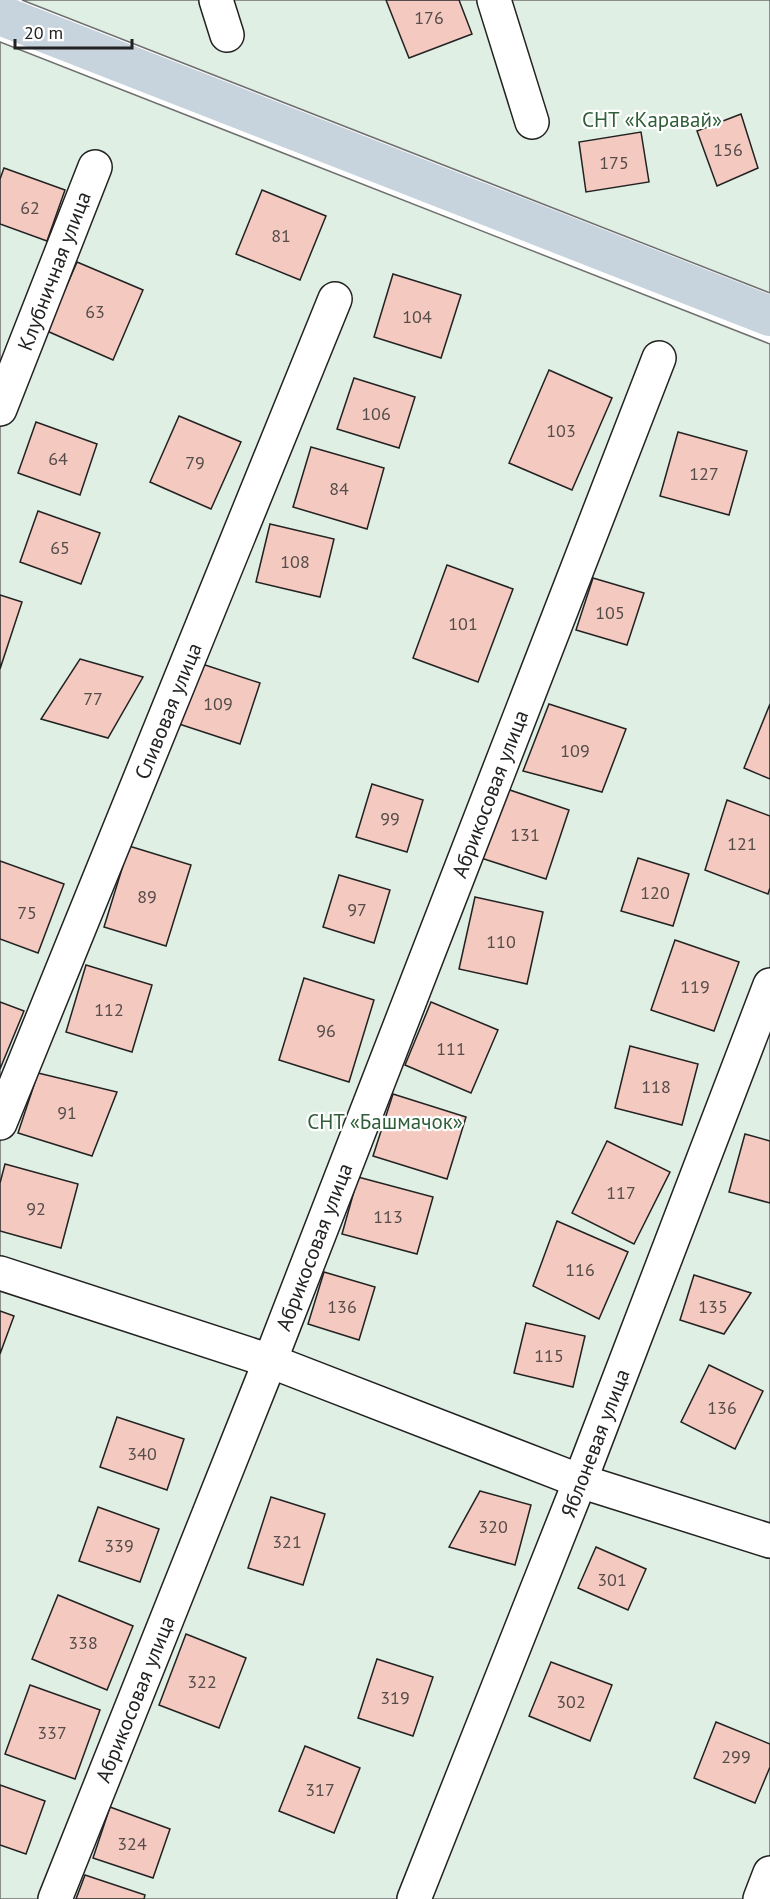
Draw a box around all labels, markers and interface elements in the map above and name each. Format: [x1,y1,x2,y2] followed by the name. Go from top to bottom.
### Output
[414,6,444,29] house number: 176
[15,12,132,50] scale bar
[24,21,63,44] text: 20 m
[582,106,722,133] park label: СНТ «Каравай»
[713,138,743,161] house number: 156
[599,151,629,174] house number: 175
[11,188,97,354] street label: Клубничная улица
[20,196,40,219] house number: 62
[271,224,291,247] house number: 81
[85,300,105,323] house number: 63
[402,305,432,328] house number: 104
[361,402,391,425] house number: 106
[546,419,576,442] house number: 103
[48,447,68,470] house number: 64
[185,451,205,474] house number: 79
[689,462,719,485] house number: 127
[329,477,349,500] house number: 84
[50,536,70,559] house number: 65
[280,550,310,573] house number: 108
[595,601,625,624] house number: 105
[448,612,478,635] house number: 101
[128,639,208,783] street label: Сливовая улица
[83,687,103,710] house number: 77
[203,692,233,715] house number: 109
[446,706,534,882] street label: Абрикосовая улица
[560,739,590,762] house number: 109
[380,807,400,830] house number: 99
[510,823,540,846] house number: 131
[727,832,757,855] house number: 121
[640,881,670,904] house number: 120
[137,885,157,908] house number: 89
[347,898,367,921] house number: 97
[17,901,37,924] house number: 75
[486,930,516,953] house number: 110
[680,975,710,998] house number: 119
[94,998,124,1021] house number: 112
[316,1019,336,1042] house number: 96
[436,1037,466,1060] house number: 111
[641,1075,671,1098] house number: 118
[57,1101,77,1124] house number: 91
[307,1108,463,1135] park label: СНТ «Башмачок»
[270,1159,358,1335] street label: Абрикосовая улица
[606,1181,636,1204] house number: 117
[26,1197,46,1220] house number: 92
[373,1205,403,1228] house number: 113
[565,1258,595,1281] house number: 116
[327,1295,357,1318] house number: 136
[698,1295,728,1318] house number: 135
[534,1344,564,1367] house number: 115
[554,1365,636,1521] street label: Яблоневая улица
[707,1396,737,1419] house number: 136
[127,1442,157,1465] house number: 340
[478,1515,508,1538] house number: 320
[272,1530,302,1553] house number: 321
[104,1534,134,1557] house number: 339
[597,1568,627,1591] house number: 301
[89,1612,181,1786] street label: Абрикосовая улица
[68,1631,98,1654] house number: 338
[187,1670,217,1693] house number: 322
[380,1686,410,1709] house number: 319
[556,1690,586,1713] house number: 302
[37,1721,67,1744] house number: 337
[721,1745,751,1768] house number: 299
[305,1778,335,1801] house number: 317
[117,1832,147,1855] house number: 324

